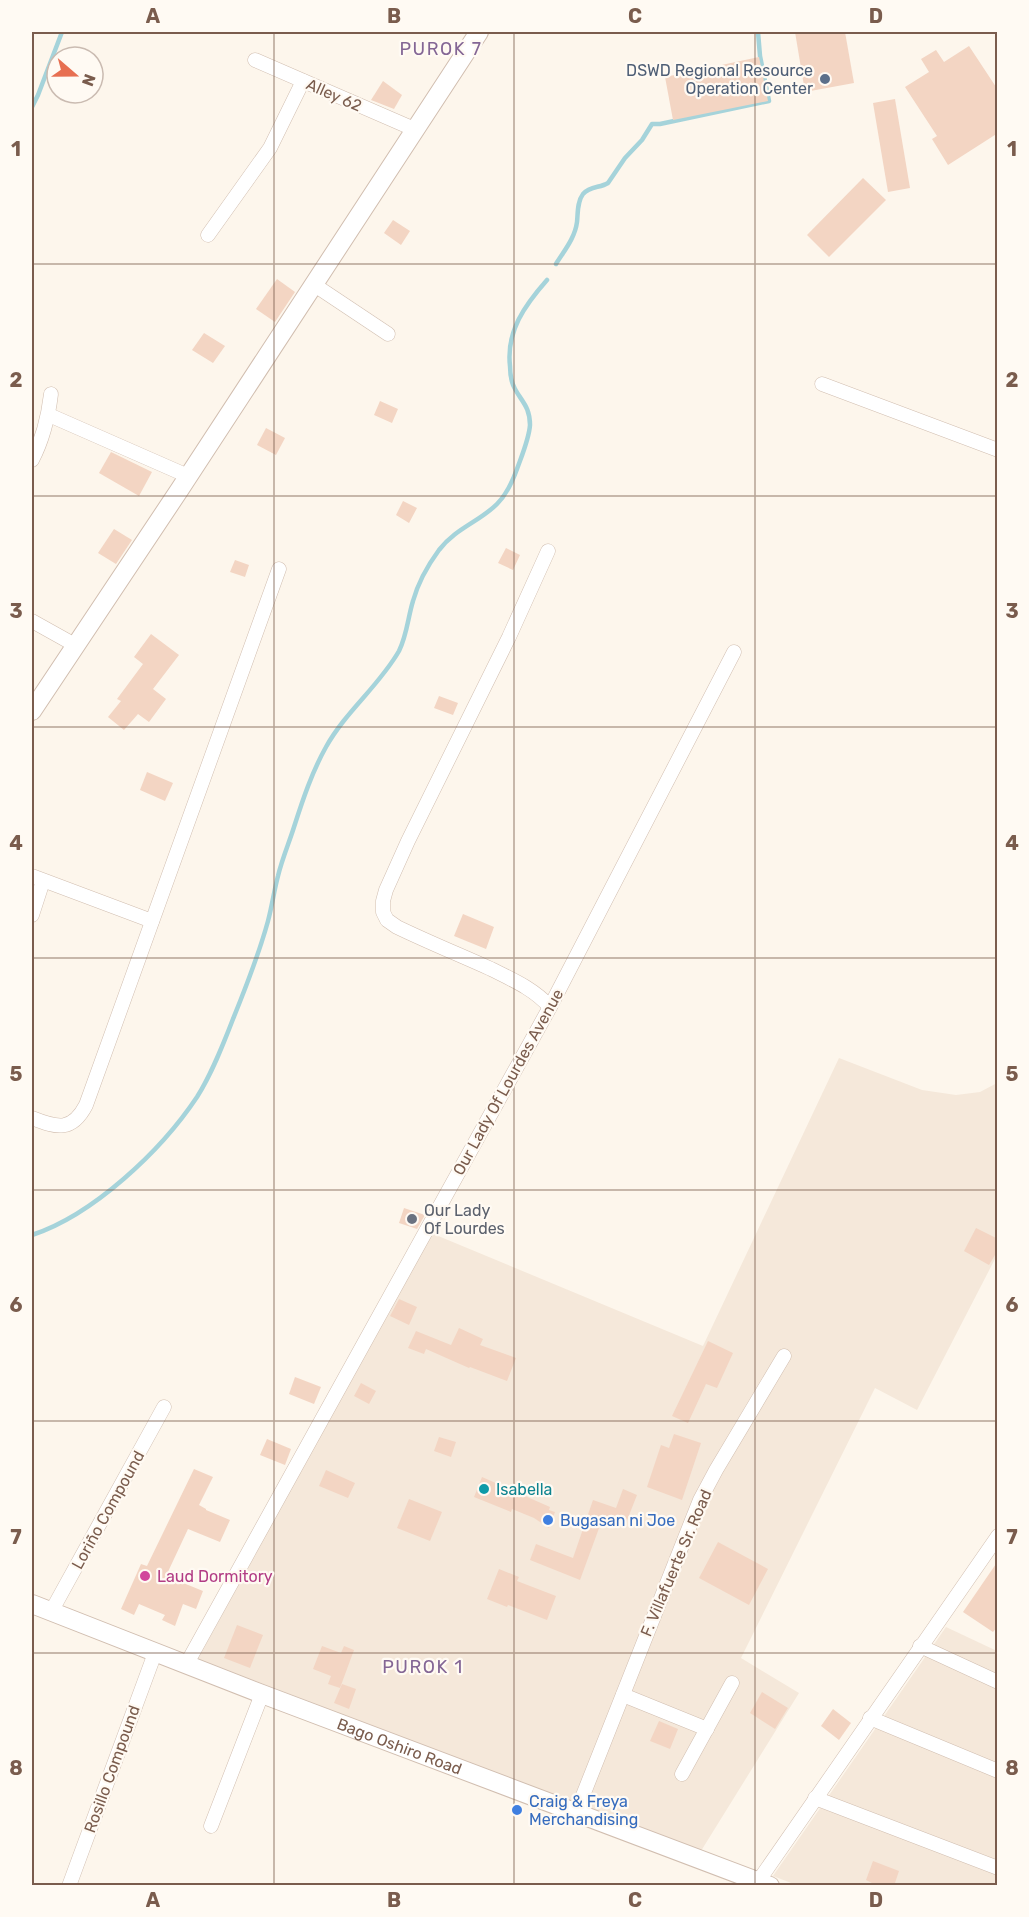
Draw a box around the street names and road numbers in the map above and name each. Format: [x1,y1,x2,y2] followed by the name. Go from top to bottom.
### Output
[303,74,365,116] street label: Alley 62
[449,985,567,1178] street label: Our Lady Of Lourdes Avenue
[68,1447,148,1573] street label: Loriño Compound
[636,1487,716,1639] street label: F. Villafuerte Sr. Road
[80,1703,144,1835] street label: Rosillo Compound
[334,1714,465,1778] street label: Bago Oshiro Road

